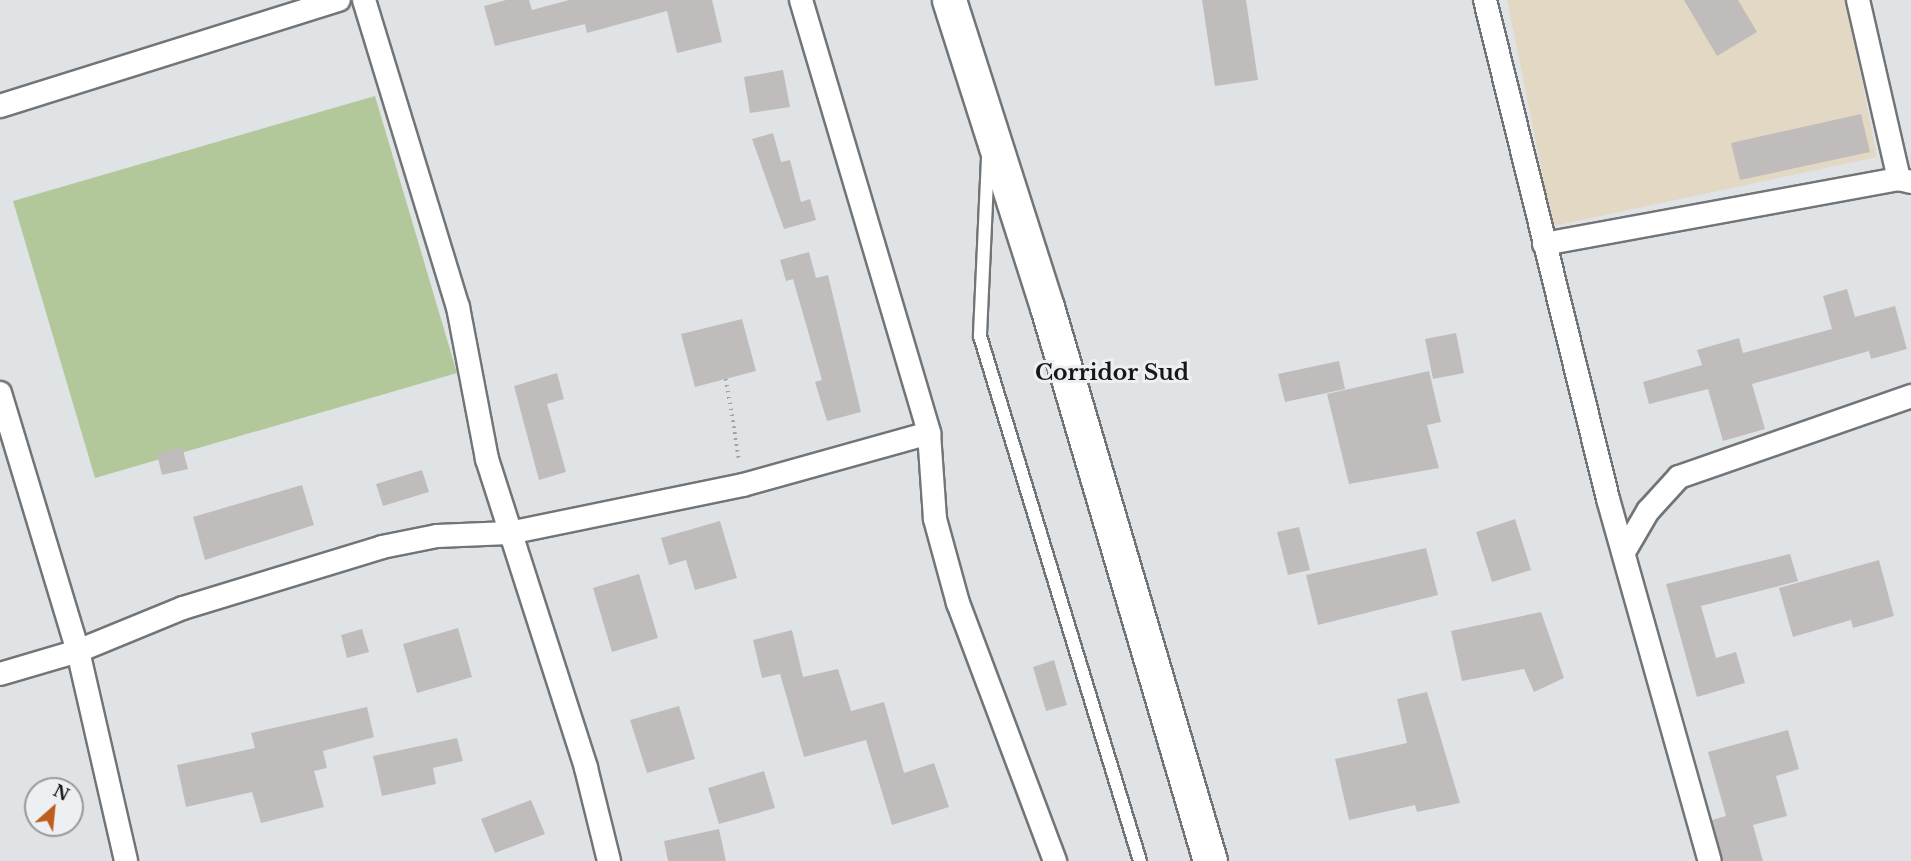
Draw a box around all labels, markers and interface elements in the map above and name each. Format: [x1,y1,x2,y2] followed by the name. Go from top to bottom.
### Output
[1035,360,1189,386] district label: Corridor Sud
[24,777,84,837] north arrow
[50,780,73,805] text: N

